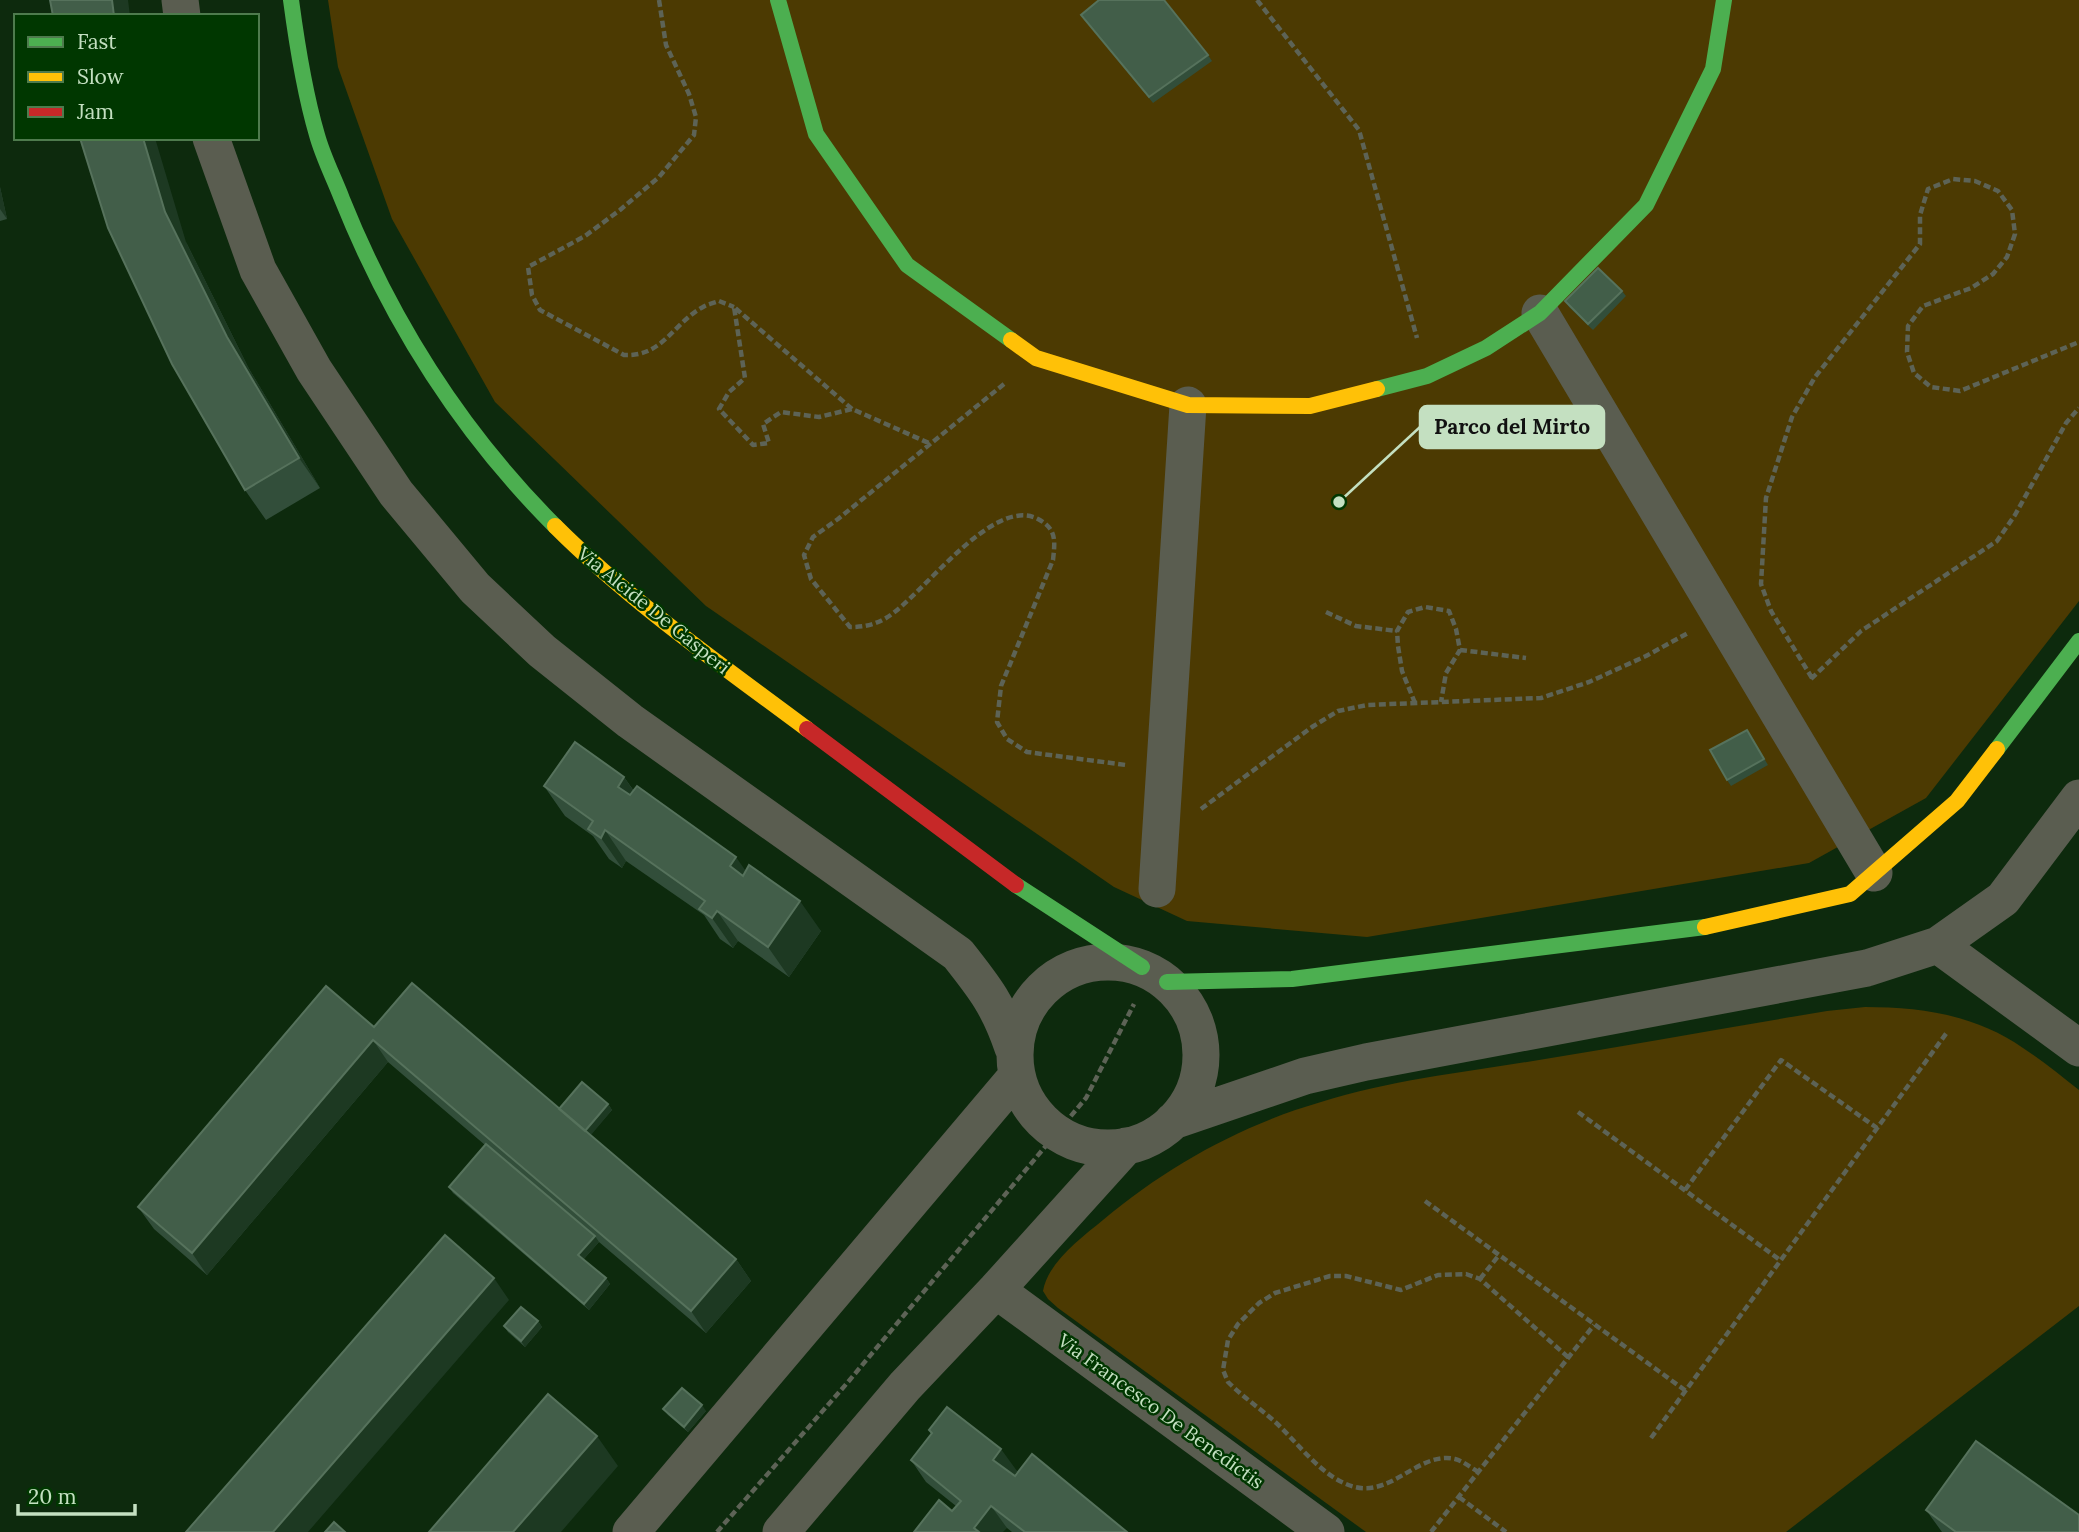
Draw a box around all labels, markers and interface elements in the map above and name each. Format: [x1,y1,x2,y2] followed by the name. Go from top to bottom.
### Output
[14,14,259,140] legend
[77,28,117,55] text: Fast
[77,63,124,90] text: Slow
[76,98,114,125] text: Jam
[1420,406,1604,448] callout: Parco del Mirto
[1434,413,1590,440] text: Parco del Mirto
[572,541,735,679] street label: Via Alcide De Gasperi
[1053,1328,1269,1494] street label: Via Francesco De Benedictis
[18,1472,135,1516] scale bar
[28,1483,77,1510] text: 20 m

